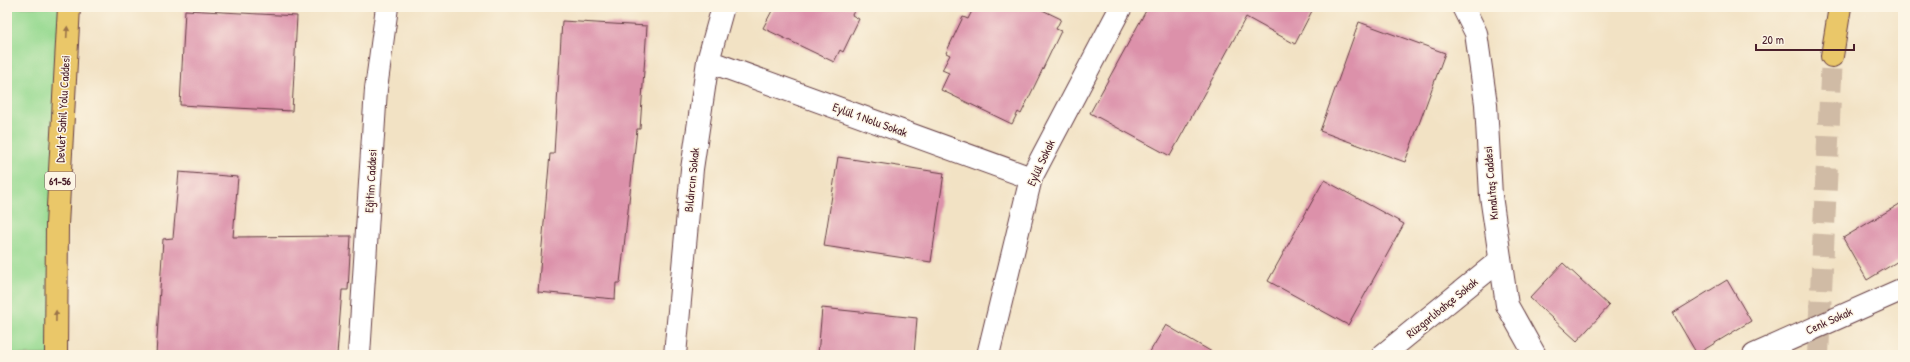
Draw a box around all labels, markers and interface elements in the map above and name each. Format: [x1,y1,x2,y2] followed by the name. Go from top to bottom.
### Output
[64,26,71,38] one-way arrow
[1756,26,1854,52] scale bar
[1762,31,1784,48] text: 20 m
[51,55,74,163] street label: Devlet Sahil Yolu Caddesi
[830,98,910,141] street label: Eylül 1 Nolu Sokak
[1022,137,1059,189] street label: Eylül Sokak
[1479,145,1502,221] street label: Kınalıtaş Caddesi
[680,147,703,213] street label: Bıldırcın Sokak
[360,149,381,213] street label: Eğitim Caddesi
[45,172,75,190] road number: 61-56
[1402,273,1481,342] street label: Rüzgarlıbahçe Sokak
[1803,303,1855,338] street label: Cenk Sokak
[53,310,60,322] one-way arrow

